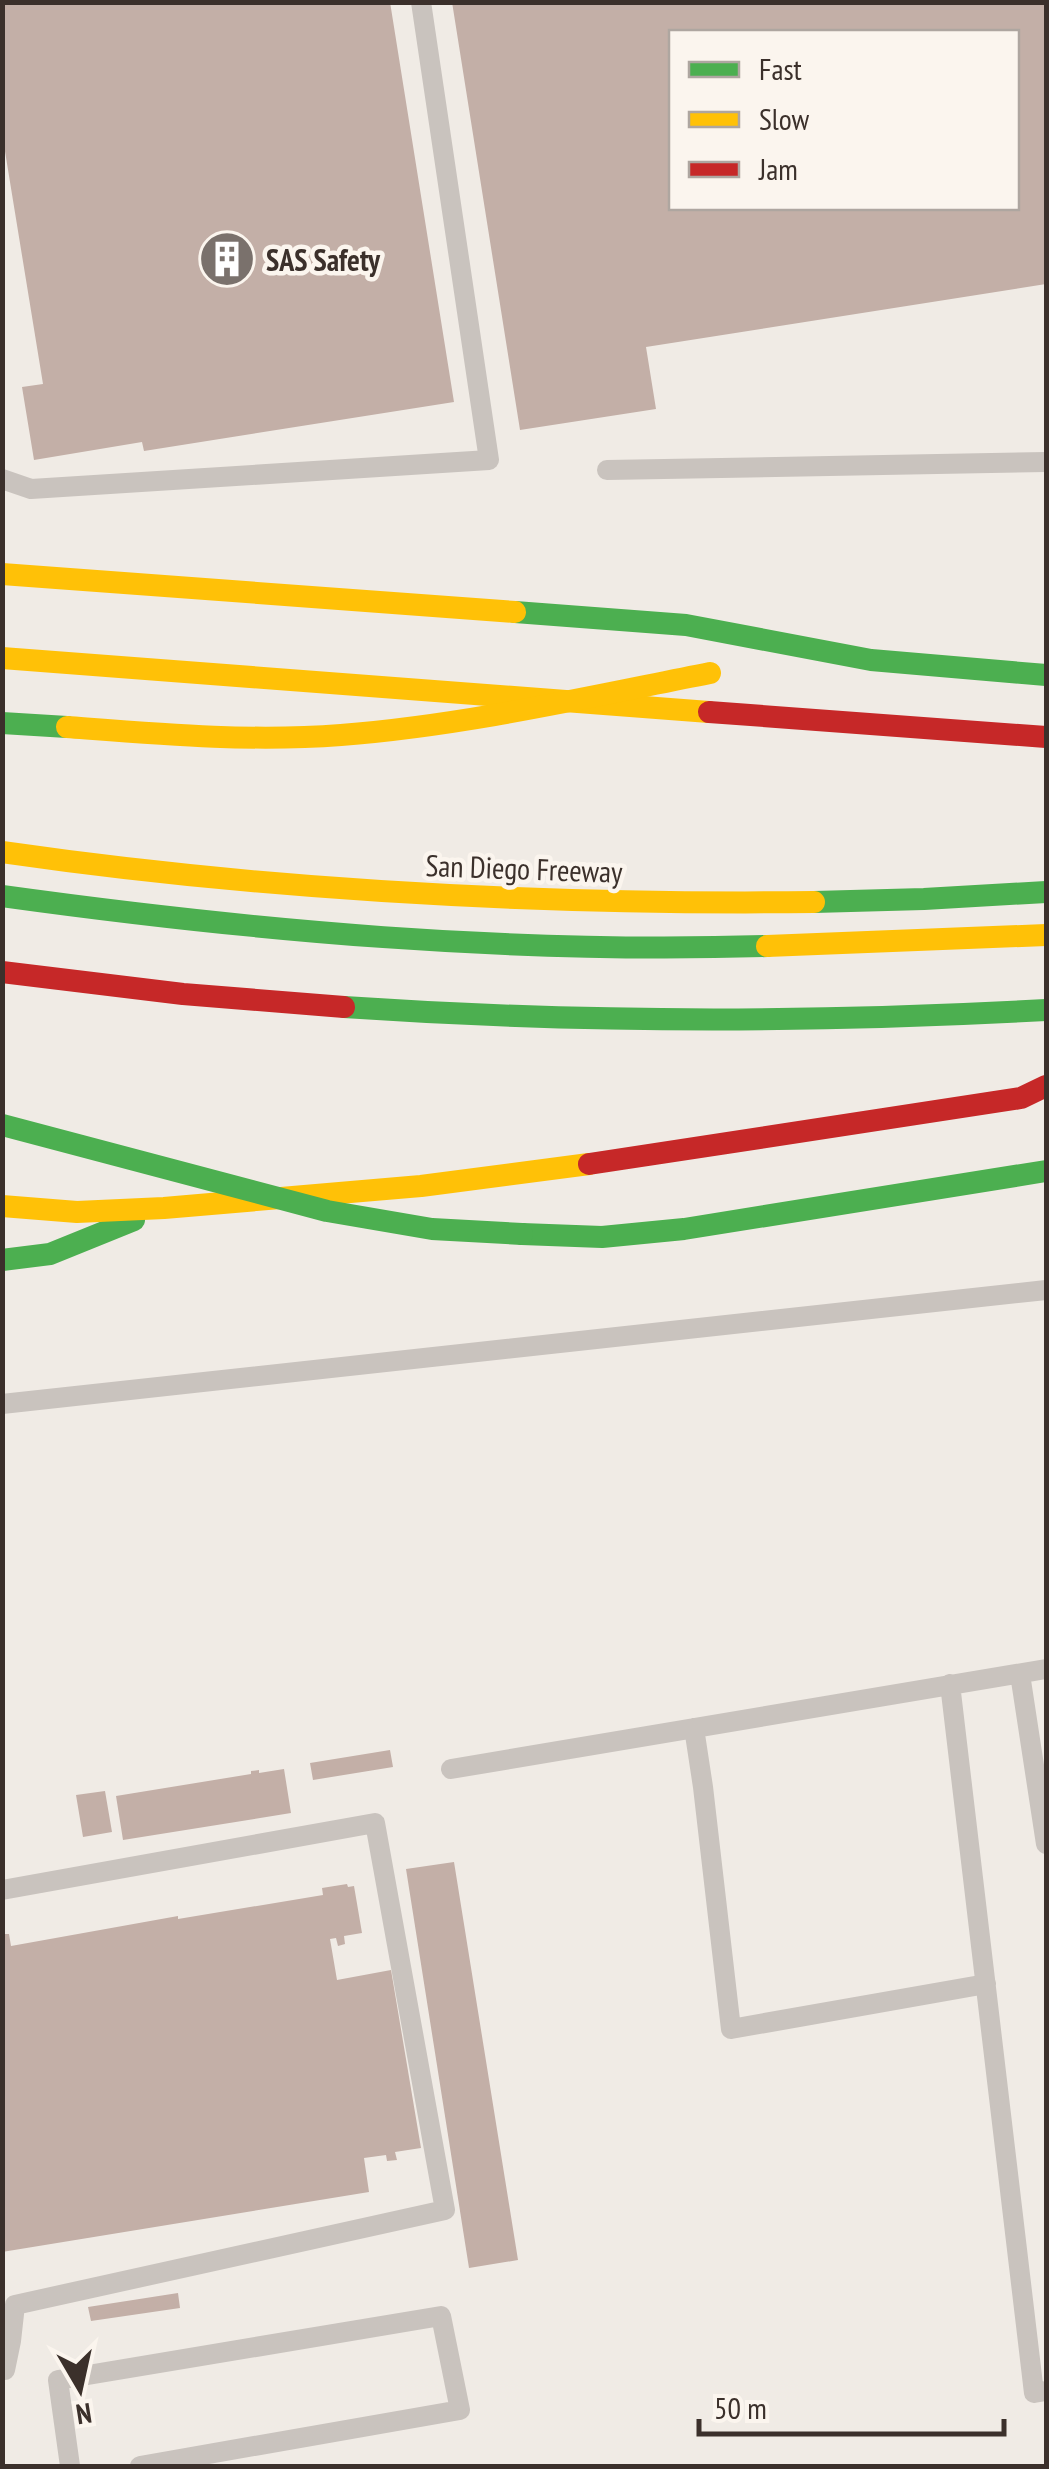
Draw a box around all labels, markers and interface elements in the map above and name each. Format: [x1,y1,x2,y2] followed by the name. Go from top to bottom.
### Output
[669,30,1019,210] legend
[759,49,803,88] text: Fast
[759,99,810,138] text: Slow
[758,149,798,188] text: Jam
[197,229,257,289] building icon: SAS Safety
[266,240,381,279] place label: SAS Safety
[425,845,624,891] street label: San Diego Freeway
[30,2339,130,2439] north arrow
[699,2374,1004,2436] scale bar
[714,2388,767,2427] text: 50 m
[74,2395,94,2434] text: N

